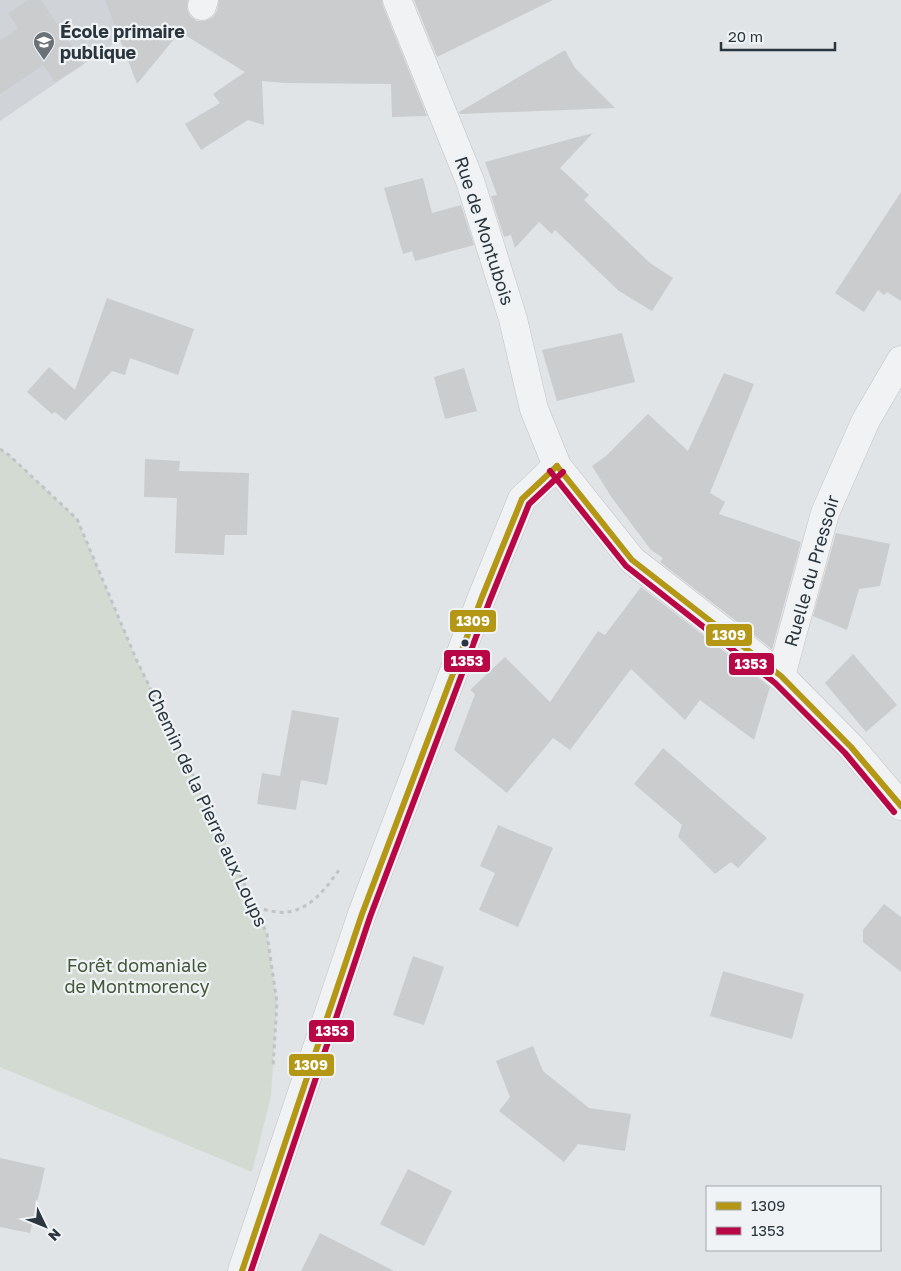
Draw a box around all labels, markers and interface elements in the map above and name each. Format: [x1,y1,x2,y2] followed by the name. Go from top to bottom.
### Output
[60,20,185,63] place label: École primaire publique
[721,20,835,52] scale bar
[728,27,763,45] text: 20 m
[32,30,56,61] school or university icon: École primaire publique
[451,153,519,308] street label: Rue de Montubois
[779,492,843,649] street label: Ruelle du Pressoir
[449,609,497,633] line badge: 1309
[456,612,490,629] text: 1309
[705,623,753,647] line badge: 1309
[712,626,746,643] text: 1309
[460,638,470,648] unlabelled marker
[443,649,491,673] line badge: 1353
[451,652,483,669] text: 1353
[728,652,775,676] line badge: 1353
[735,655,767,672] text: 1353
[143,685,273,930] street label: Chemin de la Pierre aux Loups
[65,954,210,997] park label: Forêt domaniale de Montmorency
[308,1019,355,1043] line badge: 1353
[316,1022,348,1039] text: 1353
[288,1053,335,1077] line badge: 1309
[294,1056,328,1073] text: 1309
[706,1186,881,1251] legend
[751,1196,785,1214] text: 1309
[20,1201,70,1251] north arrow
[751,1221,785,1239] text: 1353
[45,1226,65,1245] text: N

